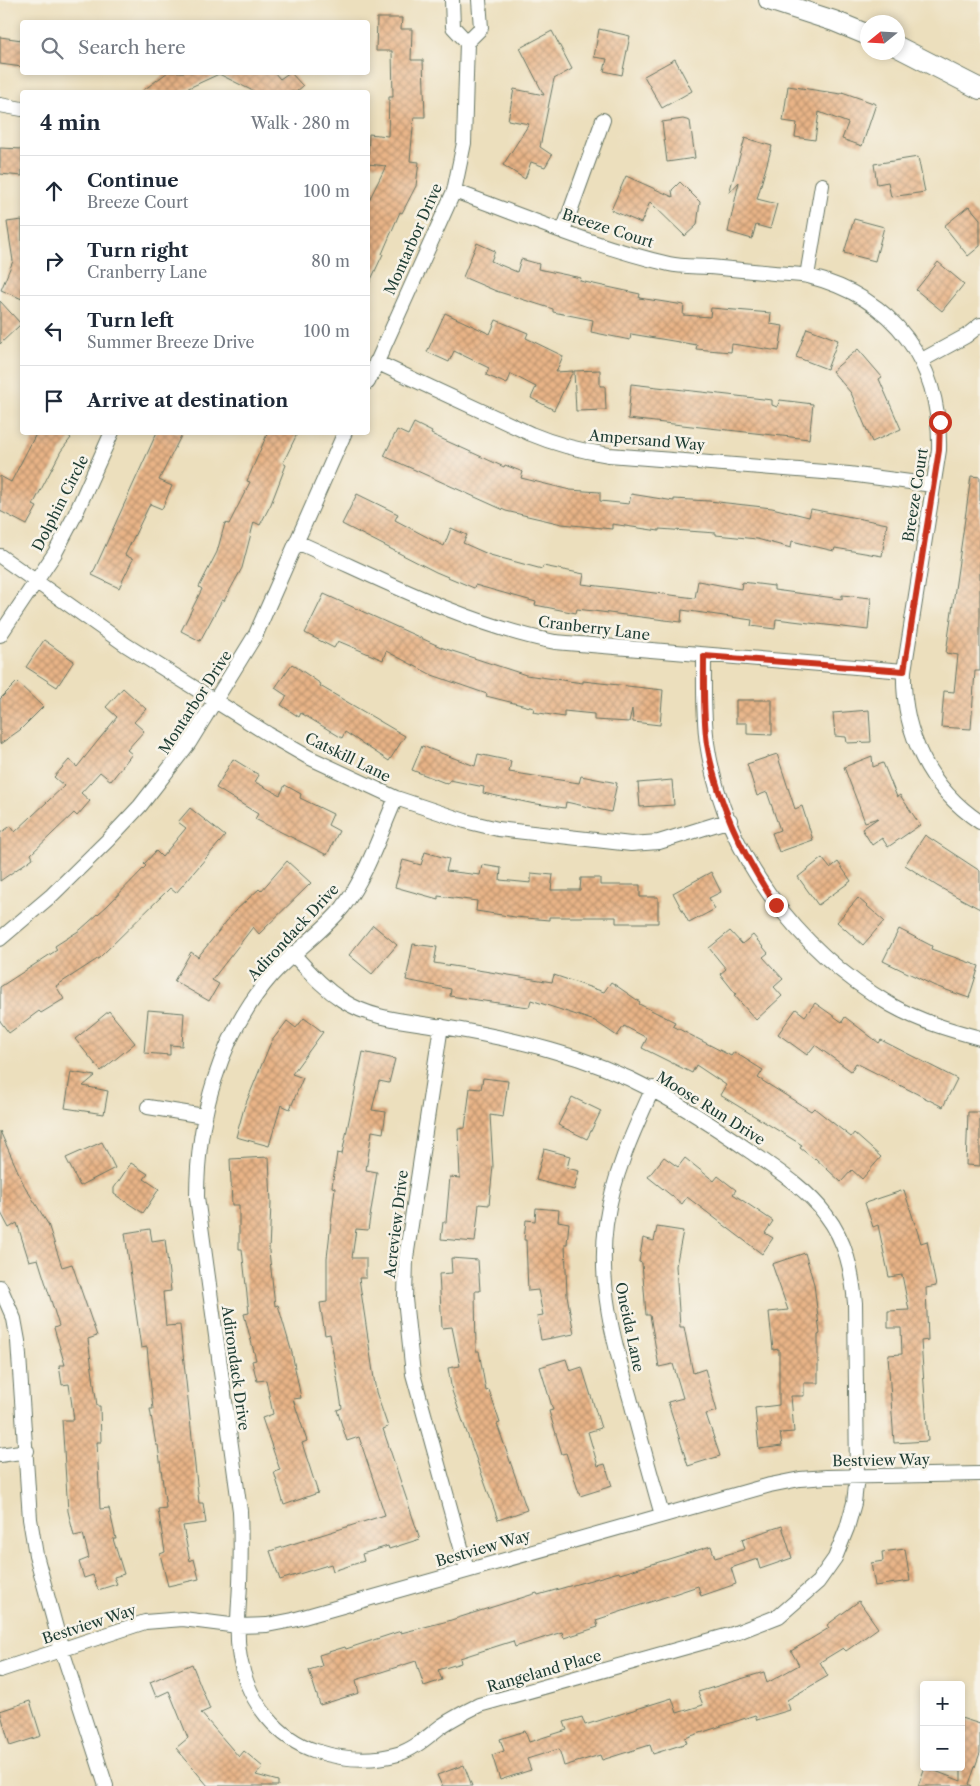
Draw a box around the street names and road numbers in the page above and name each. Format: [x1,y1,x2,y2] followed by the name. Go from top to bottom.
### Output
[380,180,446,298] street label: Montarbor Drive
[560,204,657,252] street label: Breeze Court
[587,425,706,455] street label: Ampersand Way
[898,446,932,543] street label: Breeze Court
[28,452,92,554] street label: Dolphin Circle
[537,612,651,644] street label: Cranberry Lane
[154,646,236,758] street label: Montarbor Drive
[302,728,394,786] street label: Catskill Lane
[243,880,343,985] street label: Adirondack Drive
[653,1067,769,1149] street label: Moose Run Drive
[380,1169,412,1280] street label: Acreview Drive
[611,1280,649,1374] street label: Oneida Lane
[218,1304,254,1432] street label: Adirondack Drive
[832,1450,931,1470] street label: Bestview Way
[433,1525,533,1571] street label: Bestview Way
[40,1600,139,1648] street label: Bestview Way
[485,1646,603,1696] street label: Rangeland Place

